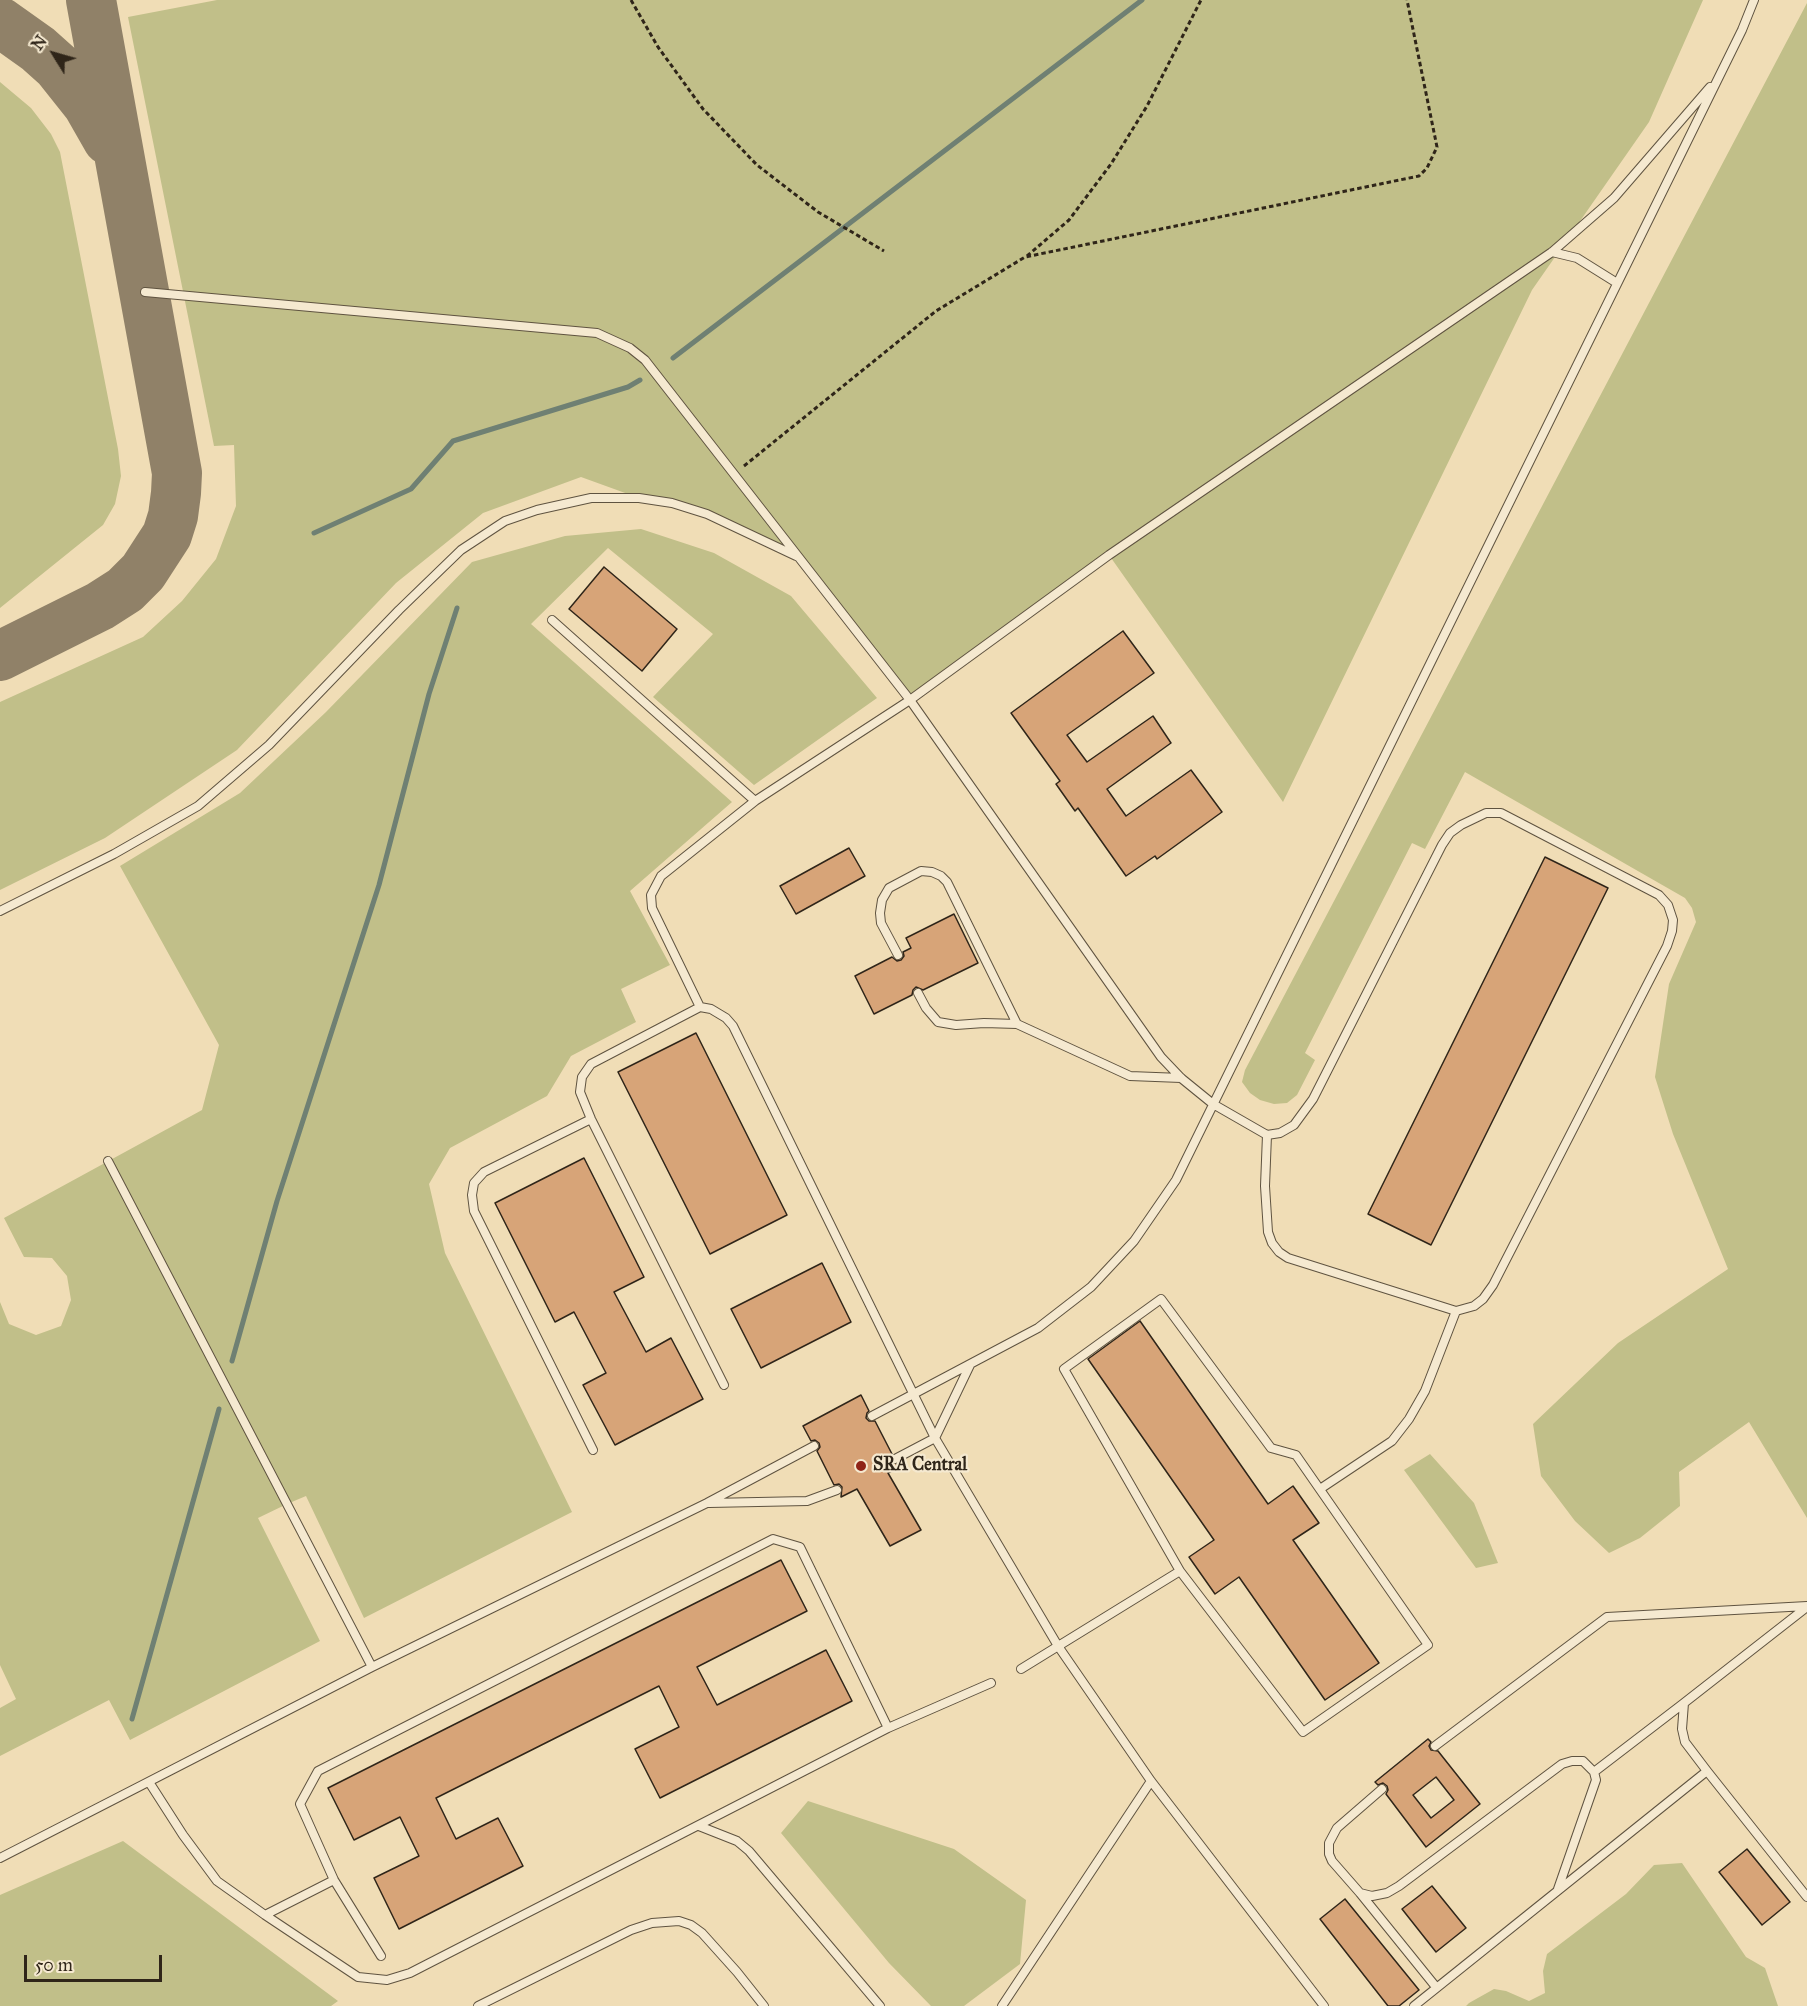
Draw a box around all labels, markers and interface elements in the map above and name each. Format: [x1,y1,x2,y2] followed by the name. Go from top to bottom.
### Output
[24,24,84,84] north arrow
[28,32,51,54] text: N
[873,1455,967,1477] place label: SRA Central
[854,1459,868,1473] marker: SRA Central
[27,1943,165,1981] scale bar
[35,1954,73,1976] text: 50 m

